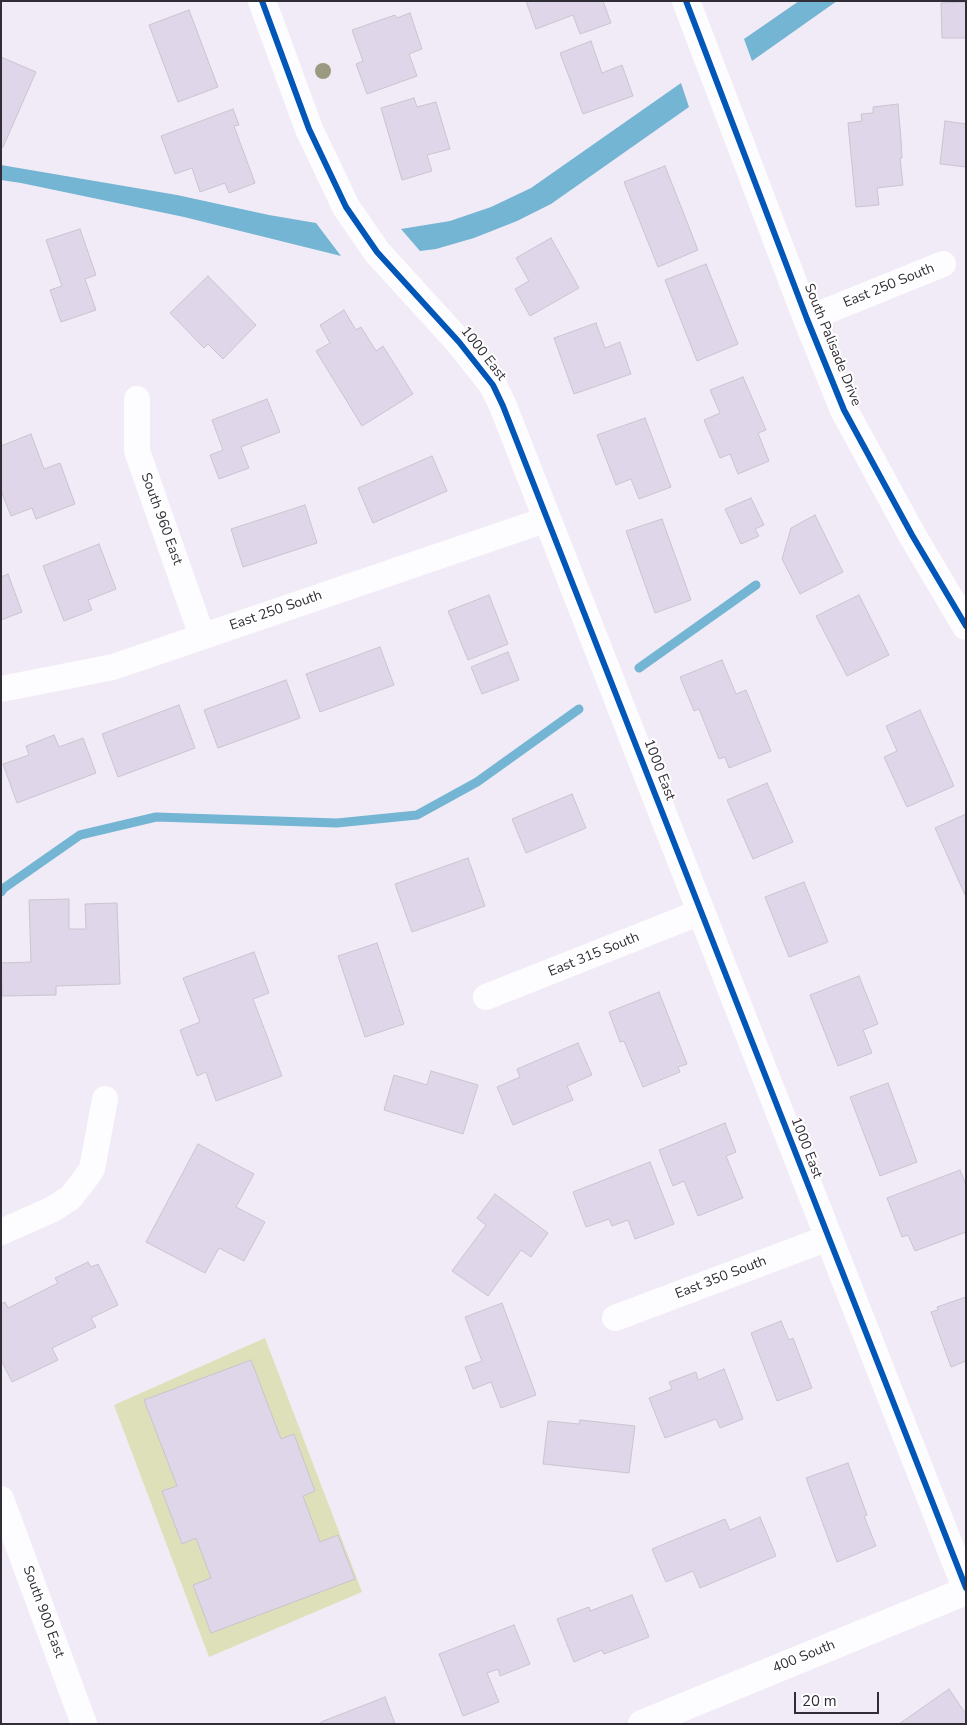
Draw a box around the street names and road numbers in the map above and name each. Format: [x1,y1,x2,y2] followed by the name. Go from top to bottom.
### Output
[841,260,937,312] street label: East 250 South
[800,281,864,409] street label: South Palisade Drive
[457,324,509,384] street label: 1000 East
[137,471,185,567] street label: South 960 East
[228,587,324,635] street label: East 250 South
[640,737,678,803] street label: 1000 East
[546,929,642,981] street label: East 315 South
[787,1115,825,1181] street label: 1000 East
[673,1253,769,1303] street label: East 350 South
[19,1564,67,1660] street label: South 900 East
[770,1637,838,1677] street label: 400 South

